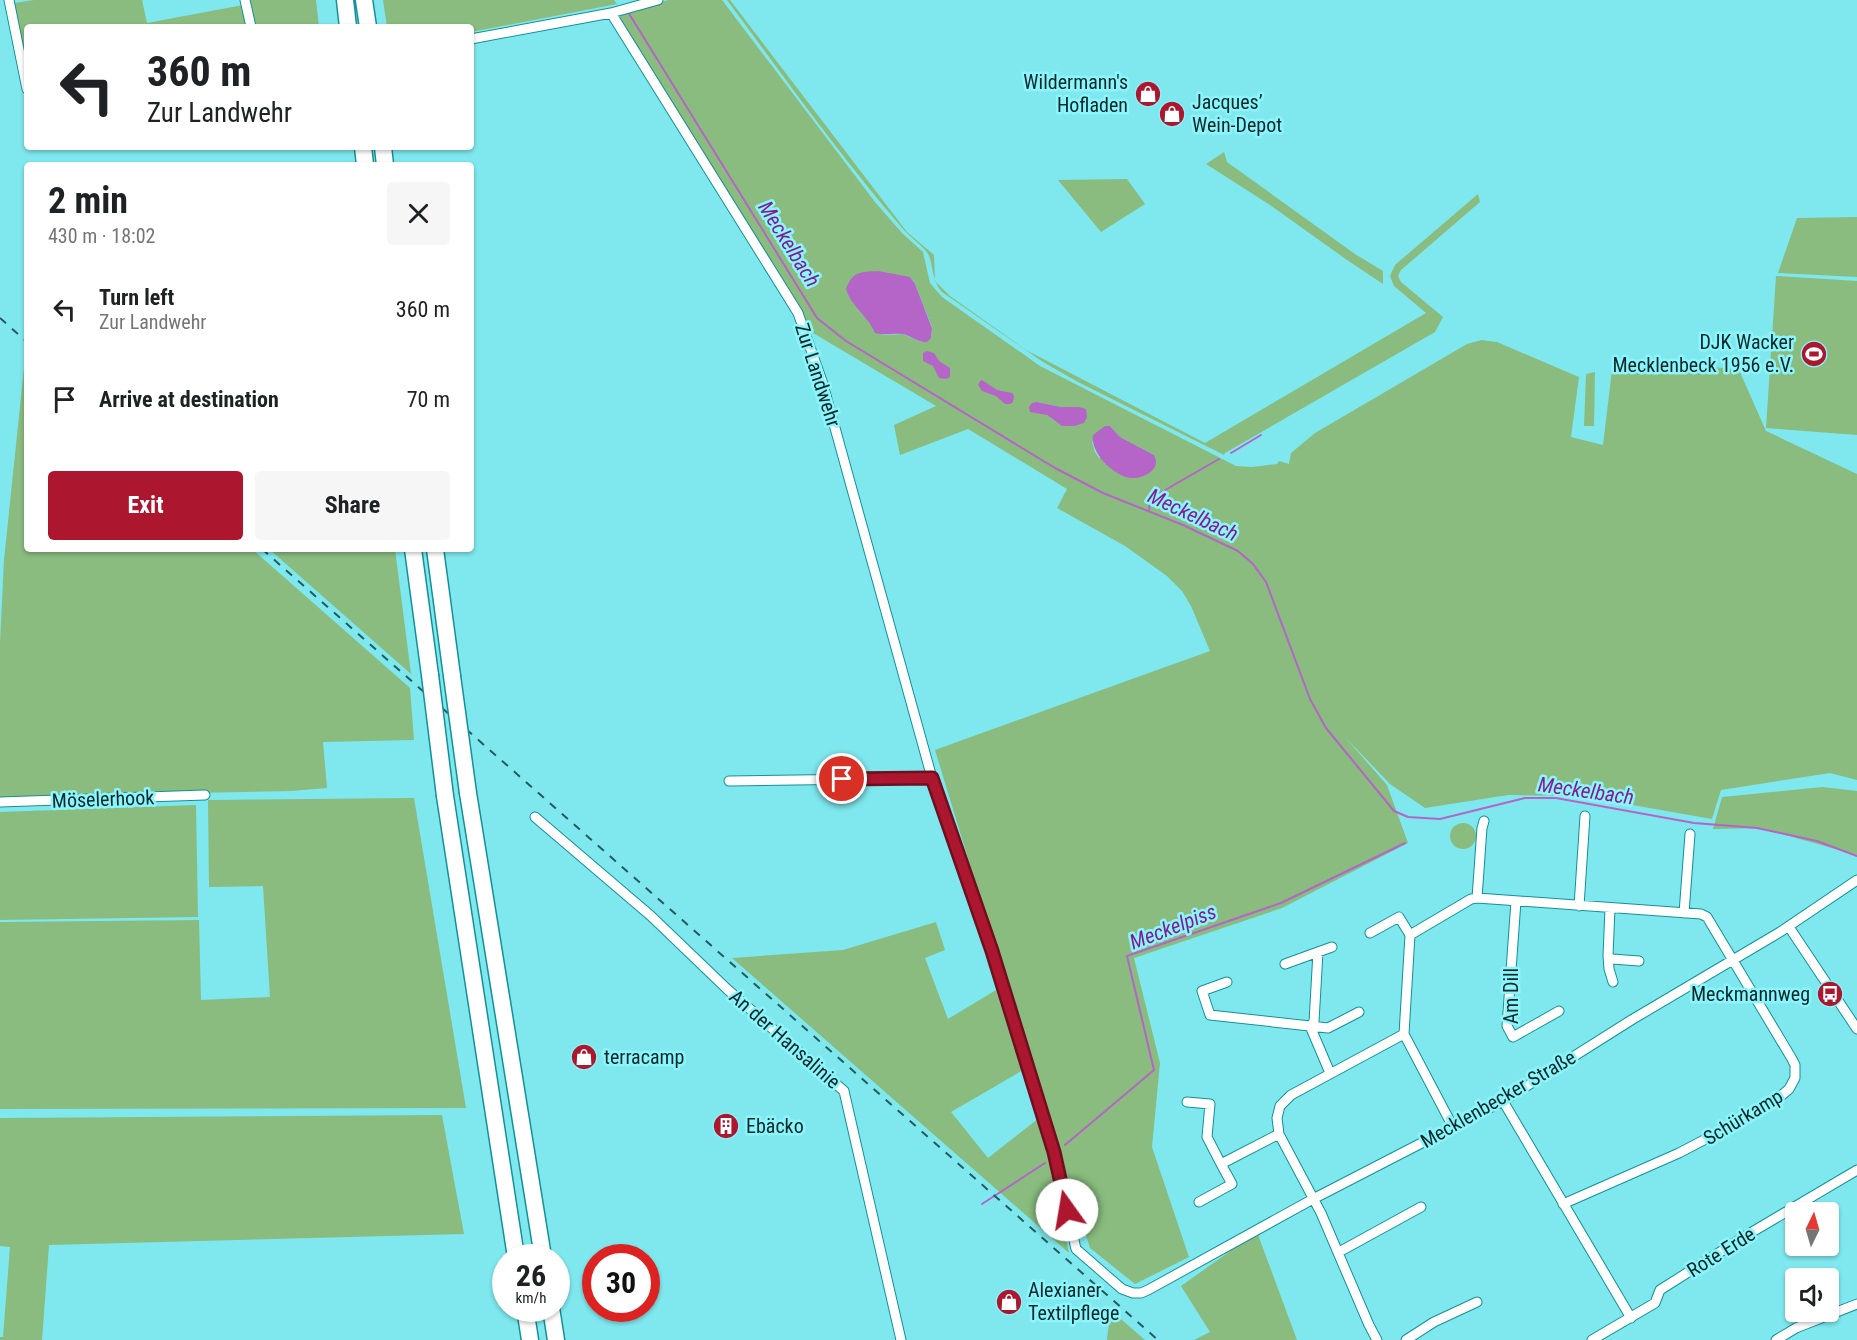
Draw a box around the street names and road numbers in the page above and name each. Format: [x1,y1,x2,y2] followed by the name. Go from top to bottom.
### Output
[790,320,846,430] street label: Zur Landwehr
[51,785,155,813] street label: Möselerhook
[1499,968,1523,1024] street label: Am Dill
[725,984,845,1094] street label: An der Hansalinie
[1416,1045,1580,1153] street label: Mecklenbecker Straße
[1699,1084,1787,1150] street label: Schürkamp
[1683,1222,1759,1282] street label: Rote Erde

